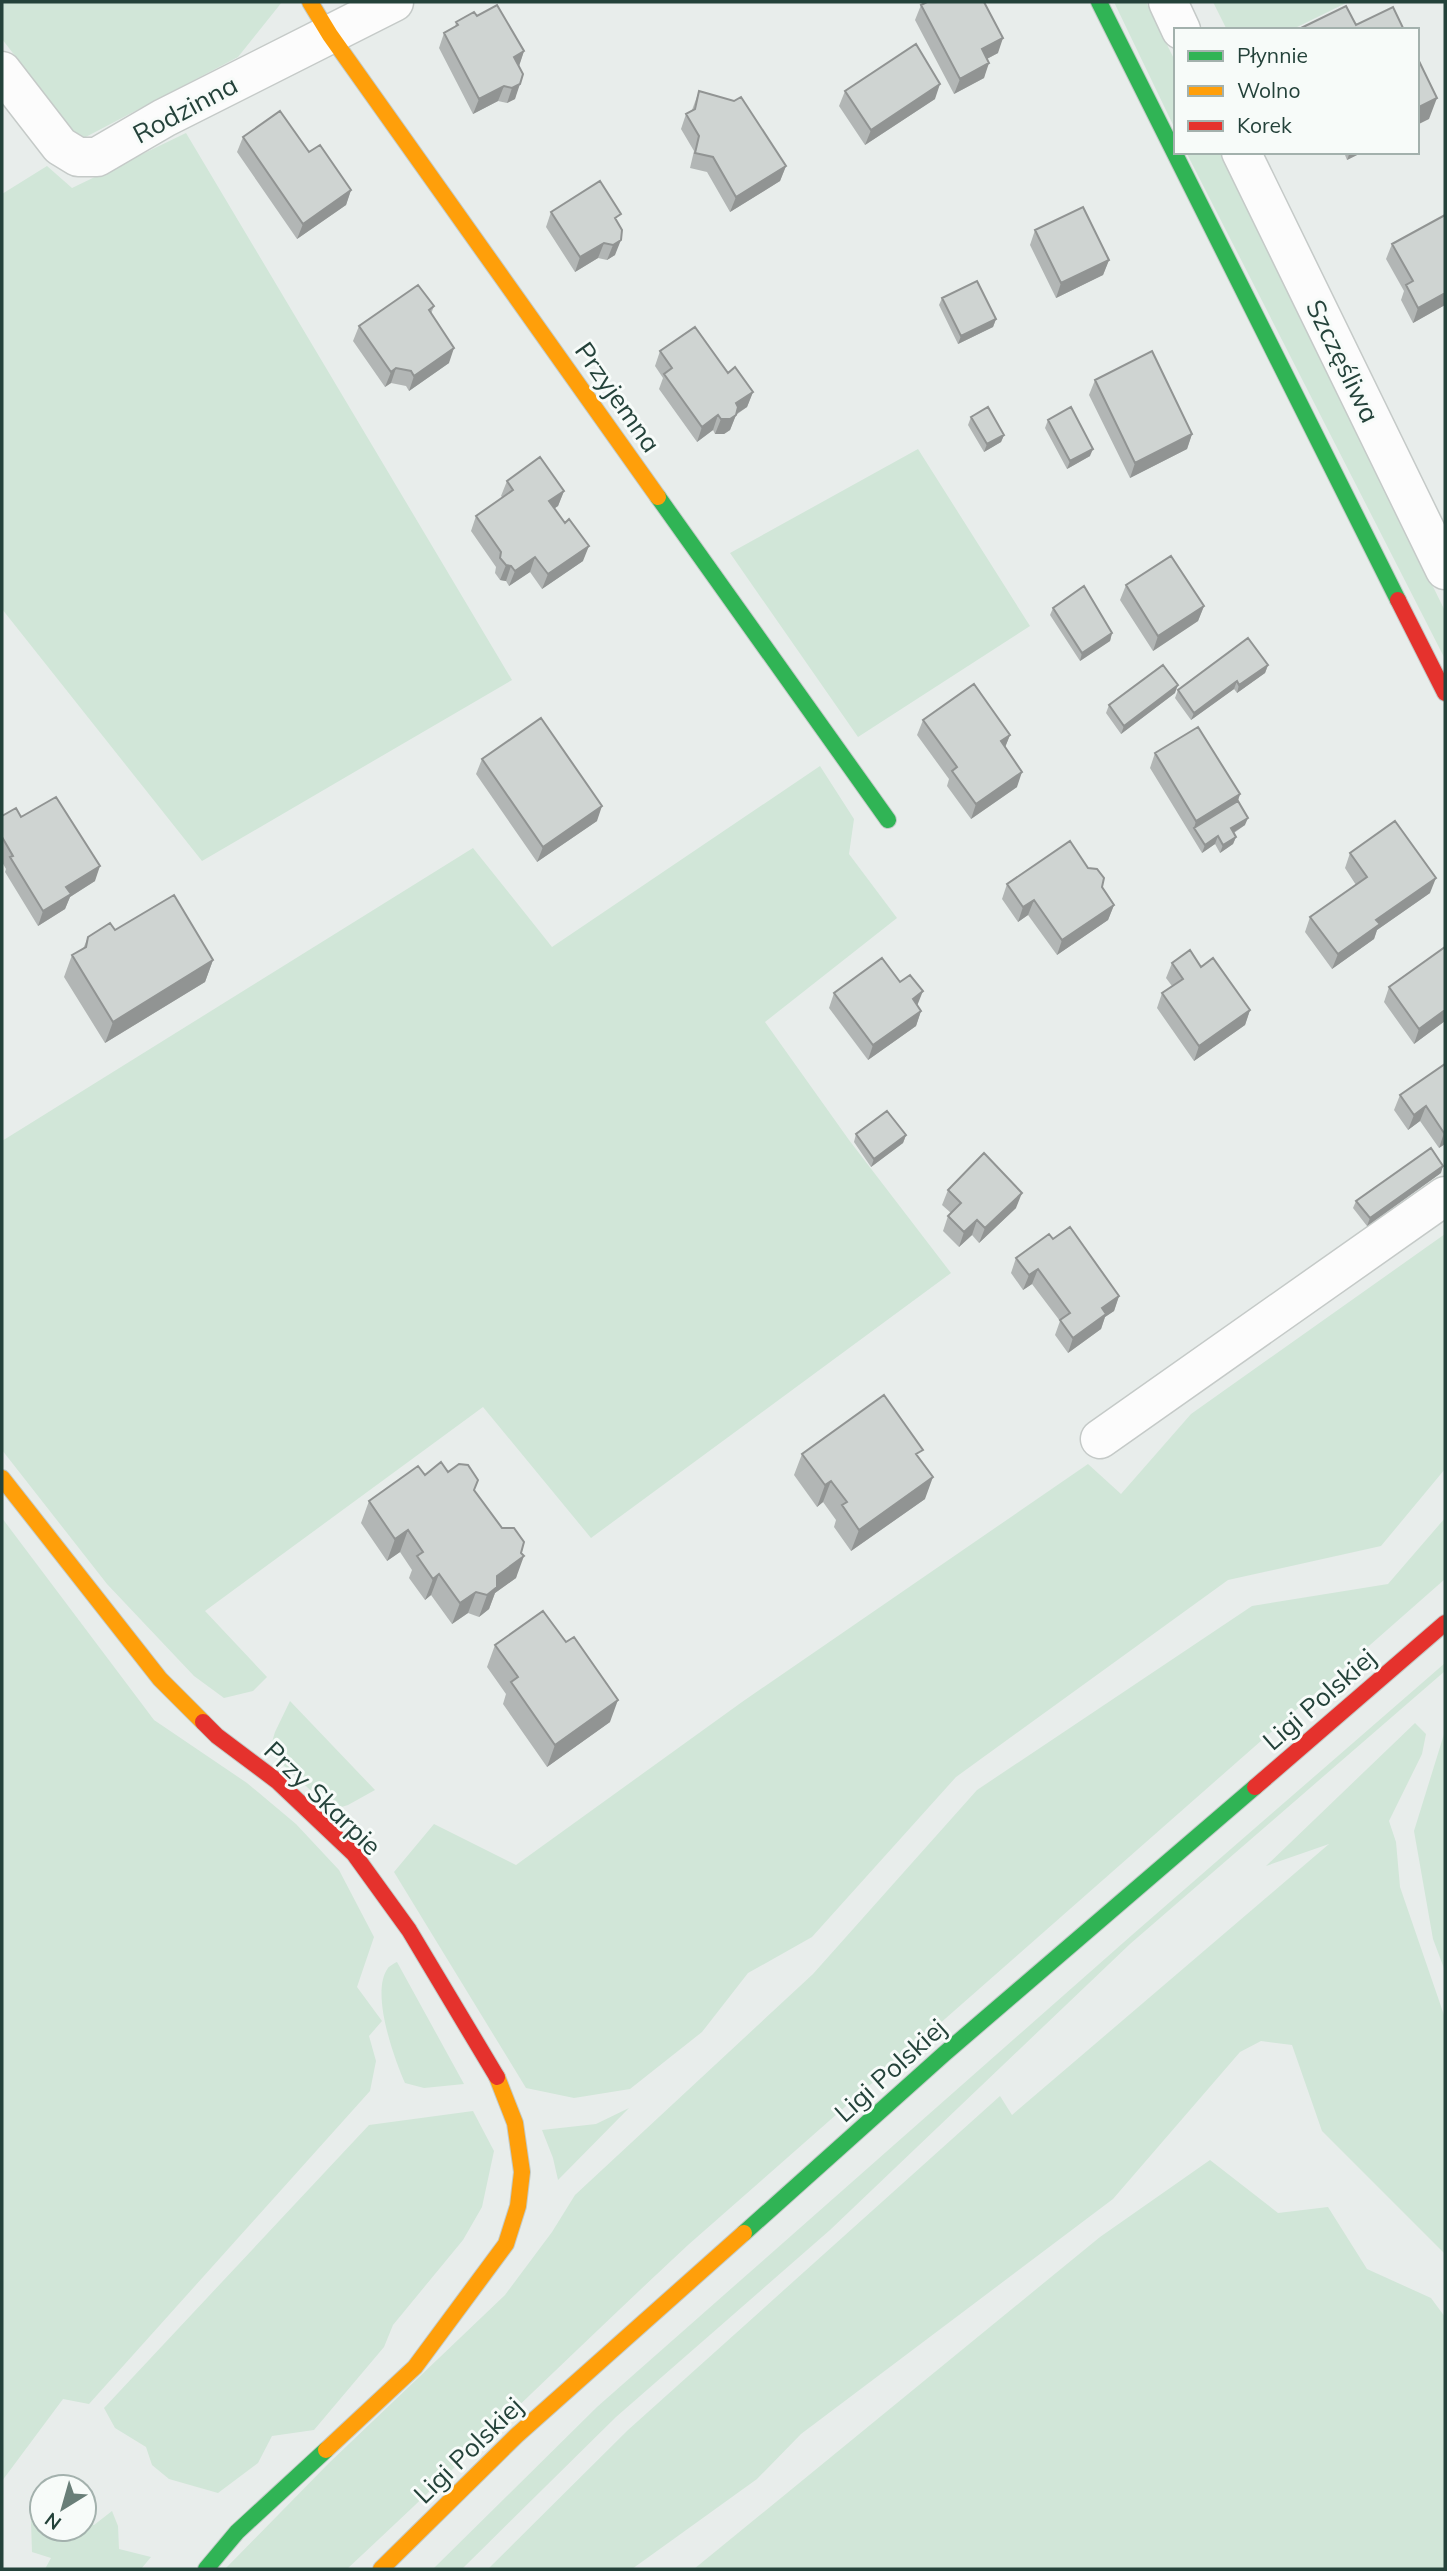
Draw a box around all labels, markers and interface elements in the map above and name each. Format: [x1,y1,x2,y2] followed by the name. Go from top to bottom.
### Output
[1174,28,1419,154] legend
[1237,42,1308,68] text: Płynnie
[127,68,243,150] street label: Rodzinna
[1237,77,1300,103] text: Wolno
[1237,112,1292,138] text: Korek
[1299,294,1387,428] street label: Szczęśliwa
[568,335,668,459] street label: Przyjemna
[1256,1641,1382,1757] street label: Ligi Polskiej
[257,1734,389,1862] street label: Przy Skarpie
[827,2011,953,2129] street label: Ligi Polskiej
[406,2390,530,2510] street label: Ligi Polskiej
[28,2473,98,2543] north arrow
[40,2508,66,2535] text: N

